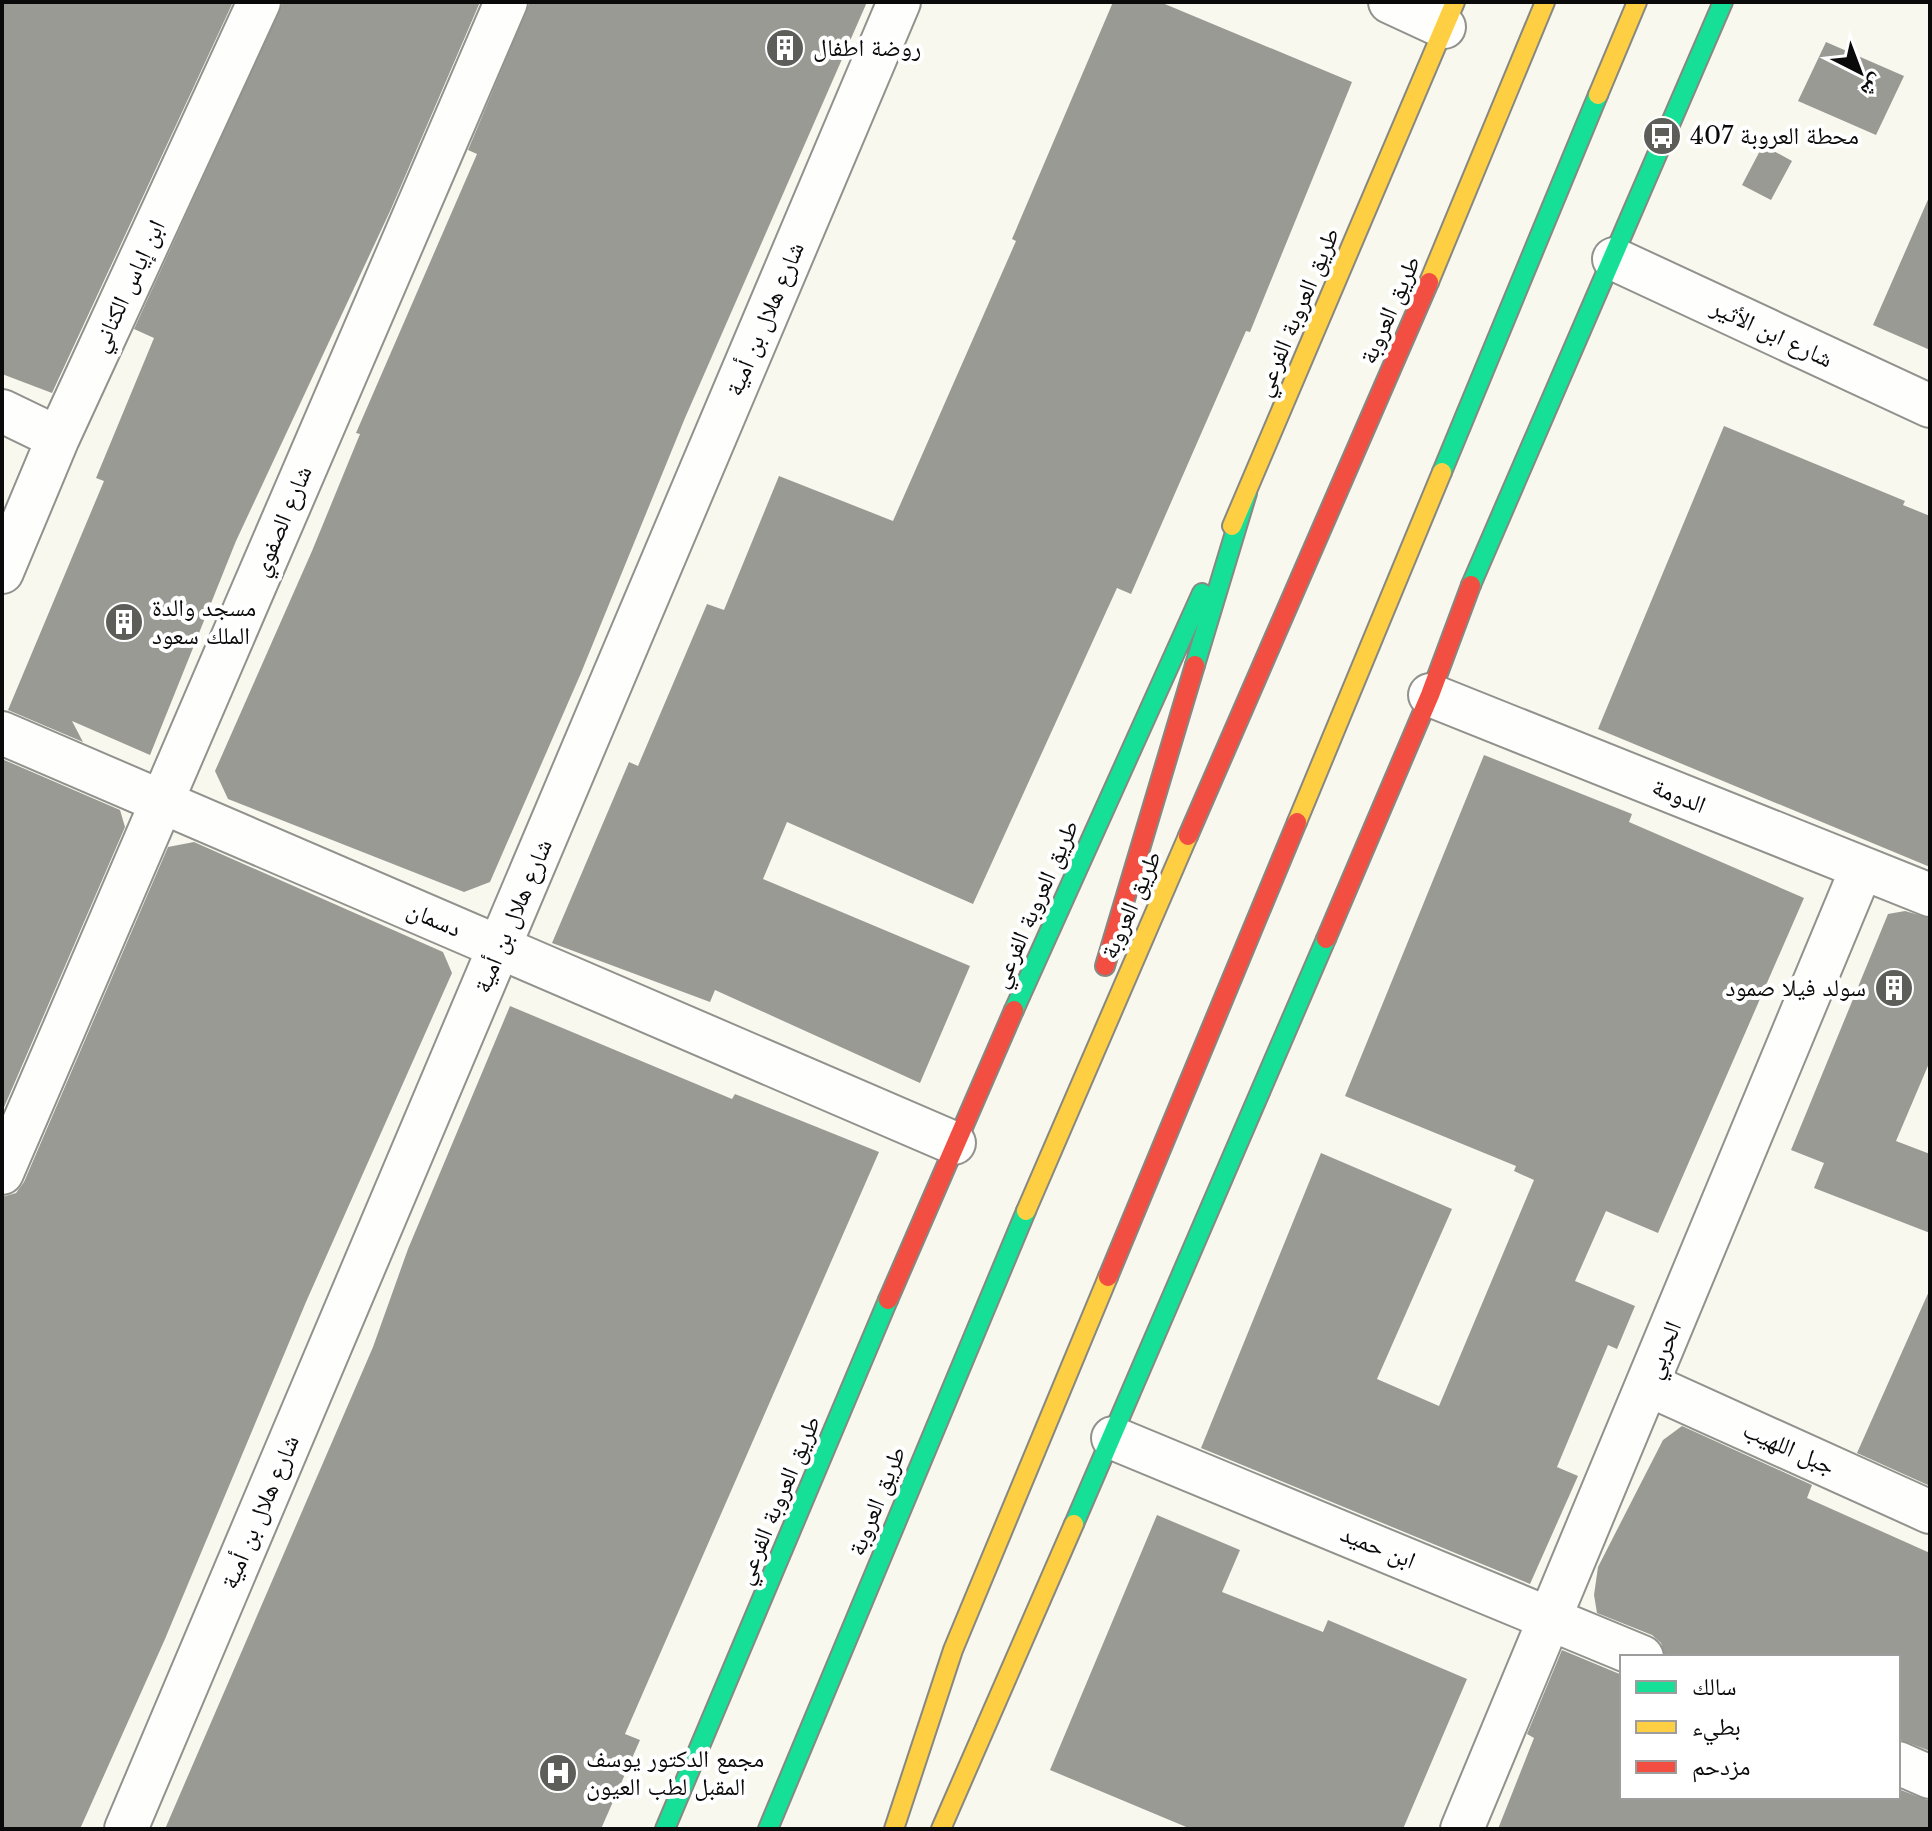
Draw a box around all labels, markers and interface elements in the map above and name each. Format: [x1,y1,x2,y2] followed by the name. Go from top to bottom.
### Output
[764,27,806,69] building icon: روضة اطفال
[1820,32,1900,112] north arrow
[813,33,921,62] place label: روضة اطفال
[1855,69,1891,104] text: ش
[1641,115,1683,157] bus stop icon: محطة العروبة 407
[1690,121,1859,150] place label: محطة العروبة 407
[84,215,175,359] street label: ابن إياس الكناني
[1248,223,1350,403] street label: طريق العروبة الفرعي
[719,238,811,400] street label: شارع هلال بن أمية
[1353,251,1426,368] street label: طريق العروبة
[1706,291,1837,374] street label: شارع ابن الأثير
[245,461,323,582] street label: شارع الصفوي
[152,593,256,650] place label: مسجد والدة الملك سعود
[103,601,145,643] building icon: مسجد والدة الملك سعود
[1648,772,1710,819] street label: الدومة
[985,815,1089,994] street label: طريق العروبة الفرعي
[467,835,559,997] street label: شارع هلال بن أمية
[1094,846,1167,963] street label: طريق العروبة
[403,894,466,943] street label: دسمان
[1873,967,1915,1009] building icon: سولد فيلا صمود
[1725,973,1866,1002] place label: سولد فيلا صمود
[1638,1317,1692,1385] street label: الحربي
[729,1411,831,1591] street label: طريق العروبة الفرعي
[1739,1414,1840,1481] street label: جبل اللهيب
[214,1431,306,1593] street label: شارع هلال بن أمية
[842,1442,912,1560] street label: طريق العروبة
[1336,1518,1420,1575] street label: ابن حميد
[1620,1655,1900,1799] legend
[1692,1672,1737,1701] text: سالك
[1692,1712,1741,1746] text: بطيء
[586,1744,764,1801] place label: مجمع الدكتور يوسف المقبل لطب العيون
[537,1752,579,1794] hospital icon: مجمع الدكتور يوسف المقبل لطب العيون
[1692,1752,1751,1783] text: مزدحم

